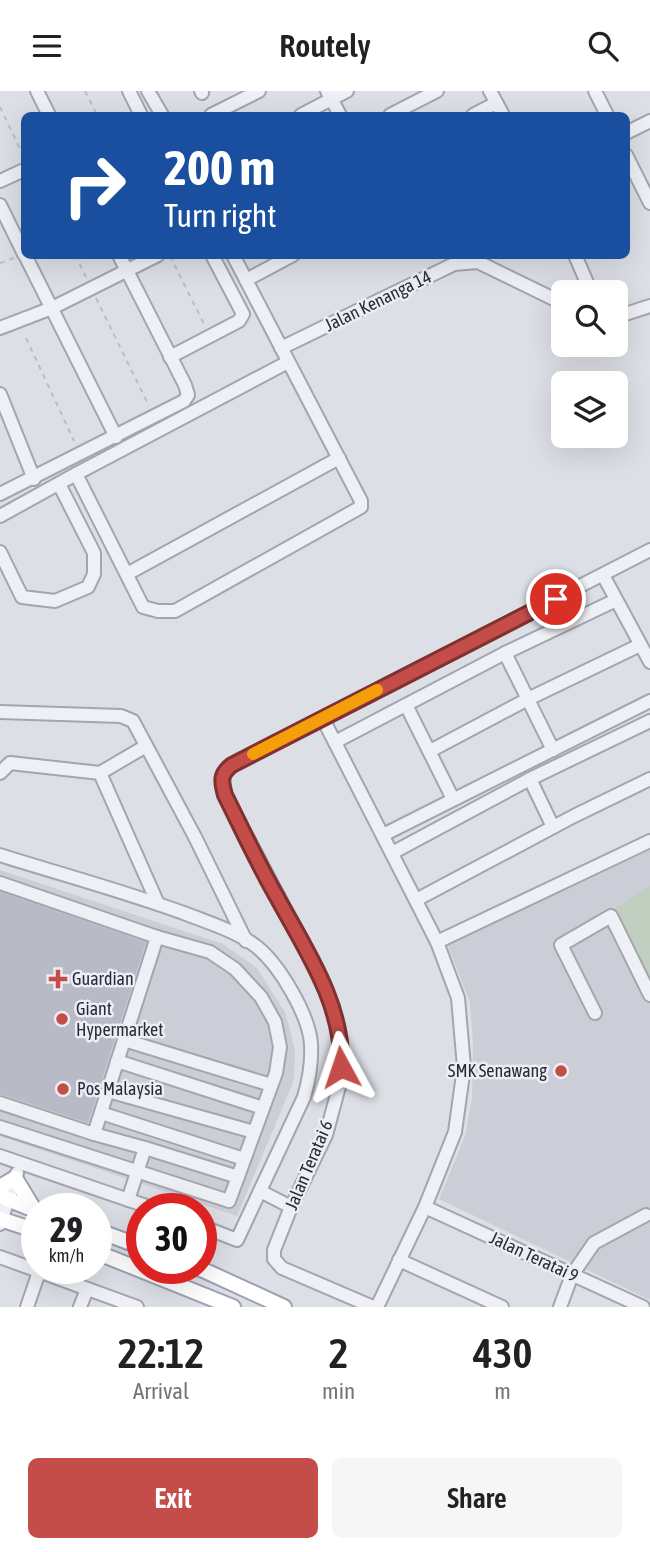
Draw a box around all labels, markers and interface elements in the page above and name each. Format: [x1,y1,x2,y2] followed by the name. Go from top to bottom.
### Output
[28,27,66,65] icon: menu
[279,27,371,64] text: Routely
[584,27,622,65] icon: search
[164,139,275,195] text: 200 m
[49,140,140,231] icon: right
[164,197,277,234] text: Turn right
[321,266,435,335] street label: Jalan Kenanga 14
[551,280,628,448] map controls
[551,280,628,357] button: search
[551,371,628,448] button: layers
[526,569,586,629] pin
[537,580,575,618] icon: arrive
[72,968,134,989] place label: Guardian
[50,971,66,987] marker: Guardian
[76,998,163,1040] place label: Giant Hypermarket
[54,1011,70,1027] marker: Giant Hypermarket
[304,1030,378,1104] position arrow
[448,1060,547,1081] place label: SMK Senawang
[553,1063,569,1079] marker: SMK Senawang
[77,1078,163,1099] place label: Pos Malaysia
[55,1081,71,1097] marker: Pos Malaysia
[280,1117,337,1213] street label: Jalan Teratai 6
[126,1193,217,1284] speed limit sign: 30
[50,1209,83,1249] text: 29
[487,1227,582,1286] street label: Jalan Teratai 9
[49,1245,84,1266] text: km/h
[118,1329,204,1377] text: 22:12
[329,1329,348,1377] text: 2
[473,1329,532,1377] text: 430
[133,1378,189,1404] text: Arrival
[322,1378,355,1404] text: min
[494,1378,511,1404] text: m
[28,1458,318,1538] button: Exit
[332,1458,622,1538] button: Share

